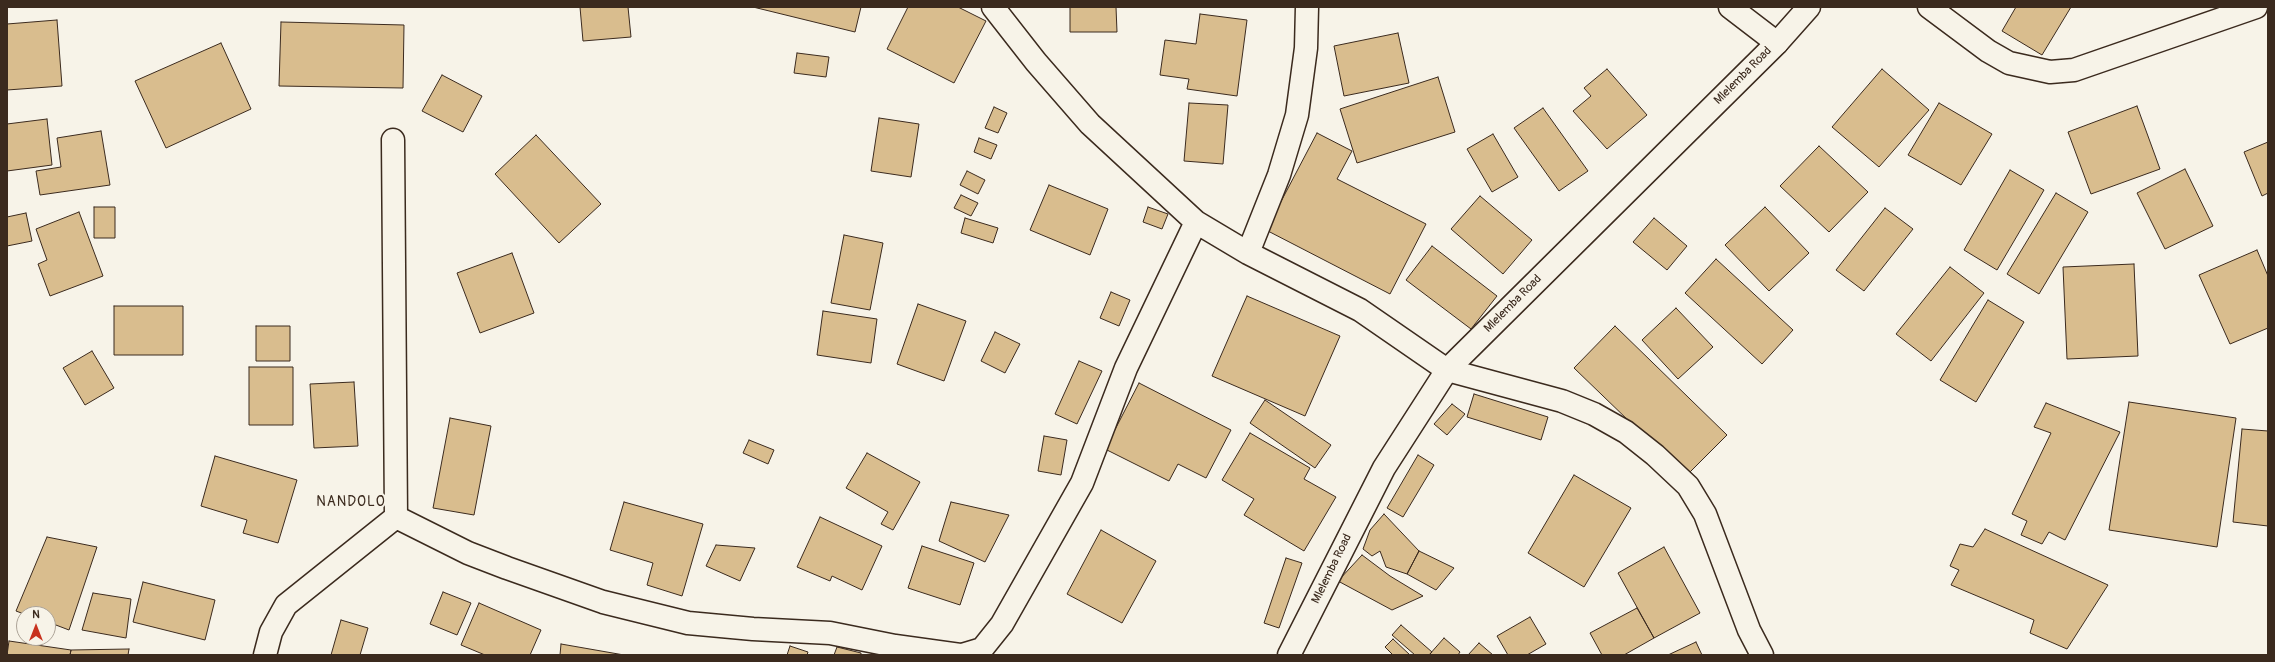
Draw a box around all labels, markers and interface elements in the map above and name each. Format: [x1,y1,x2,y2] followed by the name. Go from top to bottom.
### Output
[1711,44,1775,108] street label: Mlelemba Road
[1481,272,1545,336] street label: Mlelemba Road
[316,494,386,510] district label: NANDOLO
[1309,532,1355,606] street label: Mlelemba Road
[16,606,56,646] north arrow
[32,608,40,621] text: N

